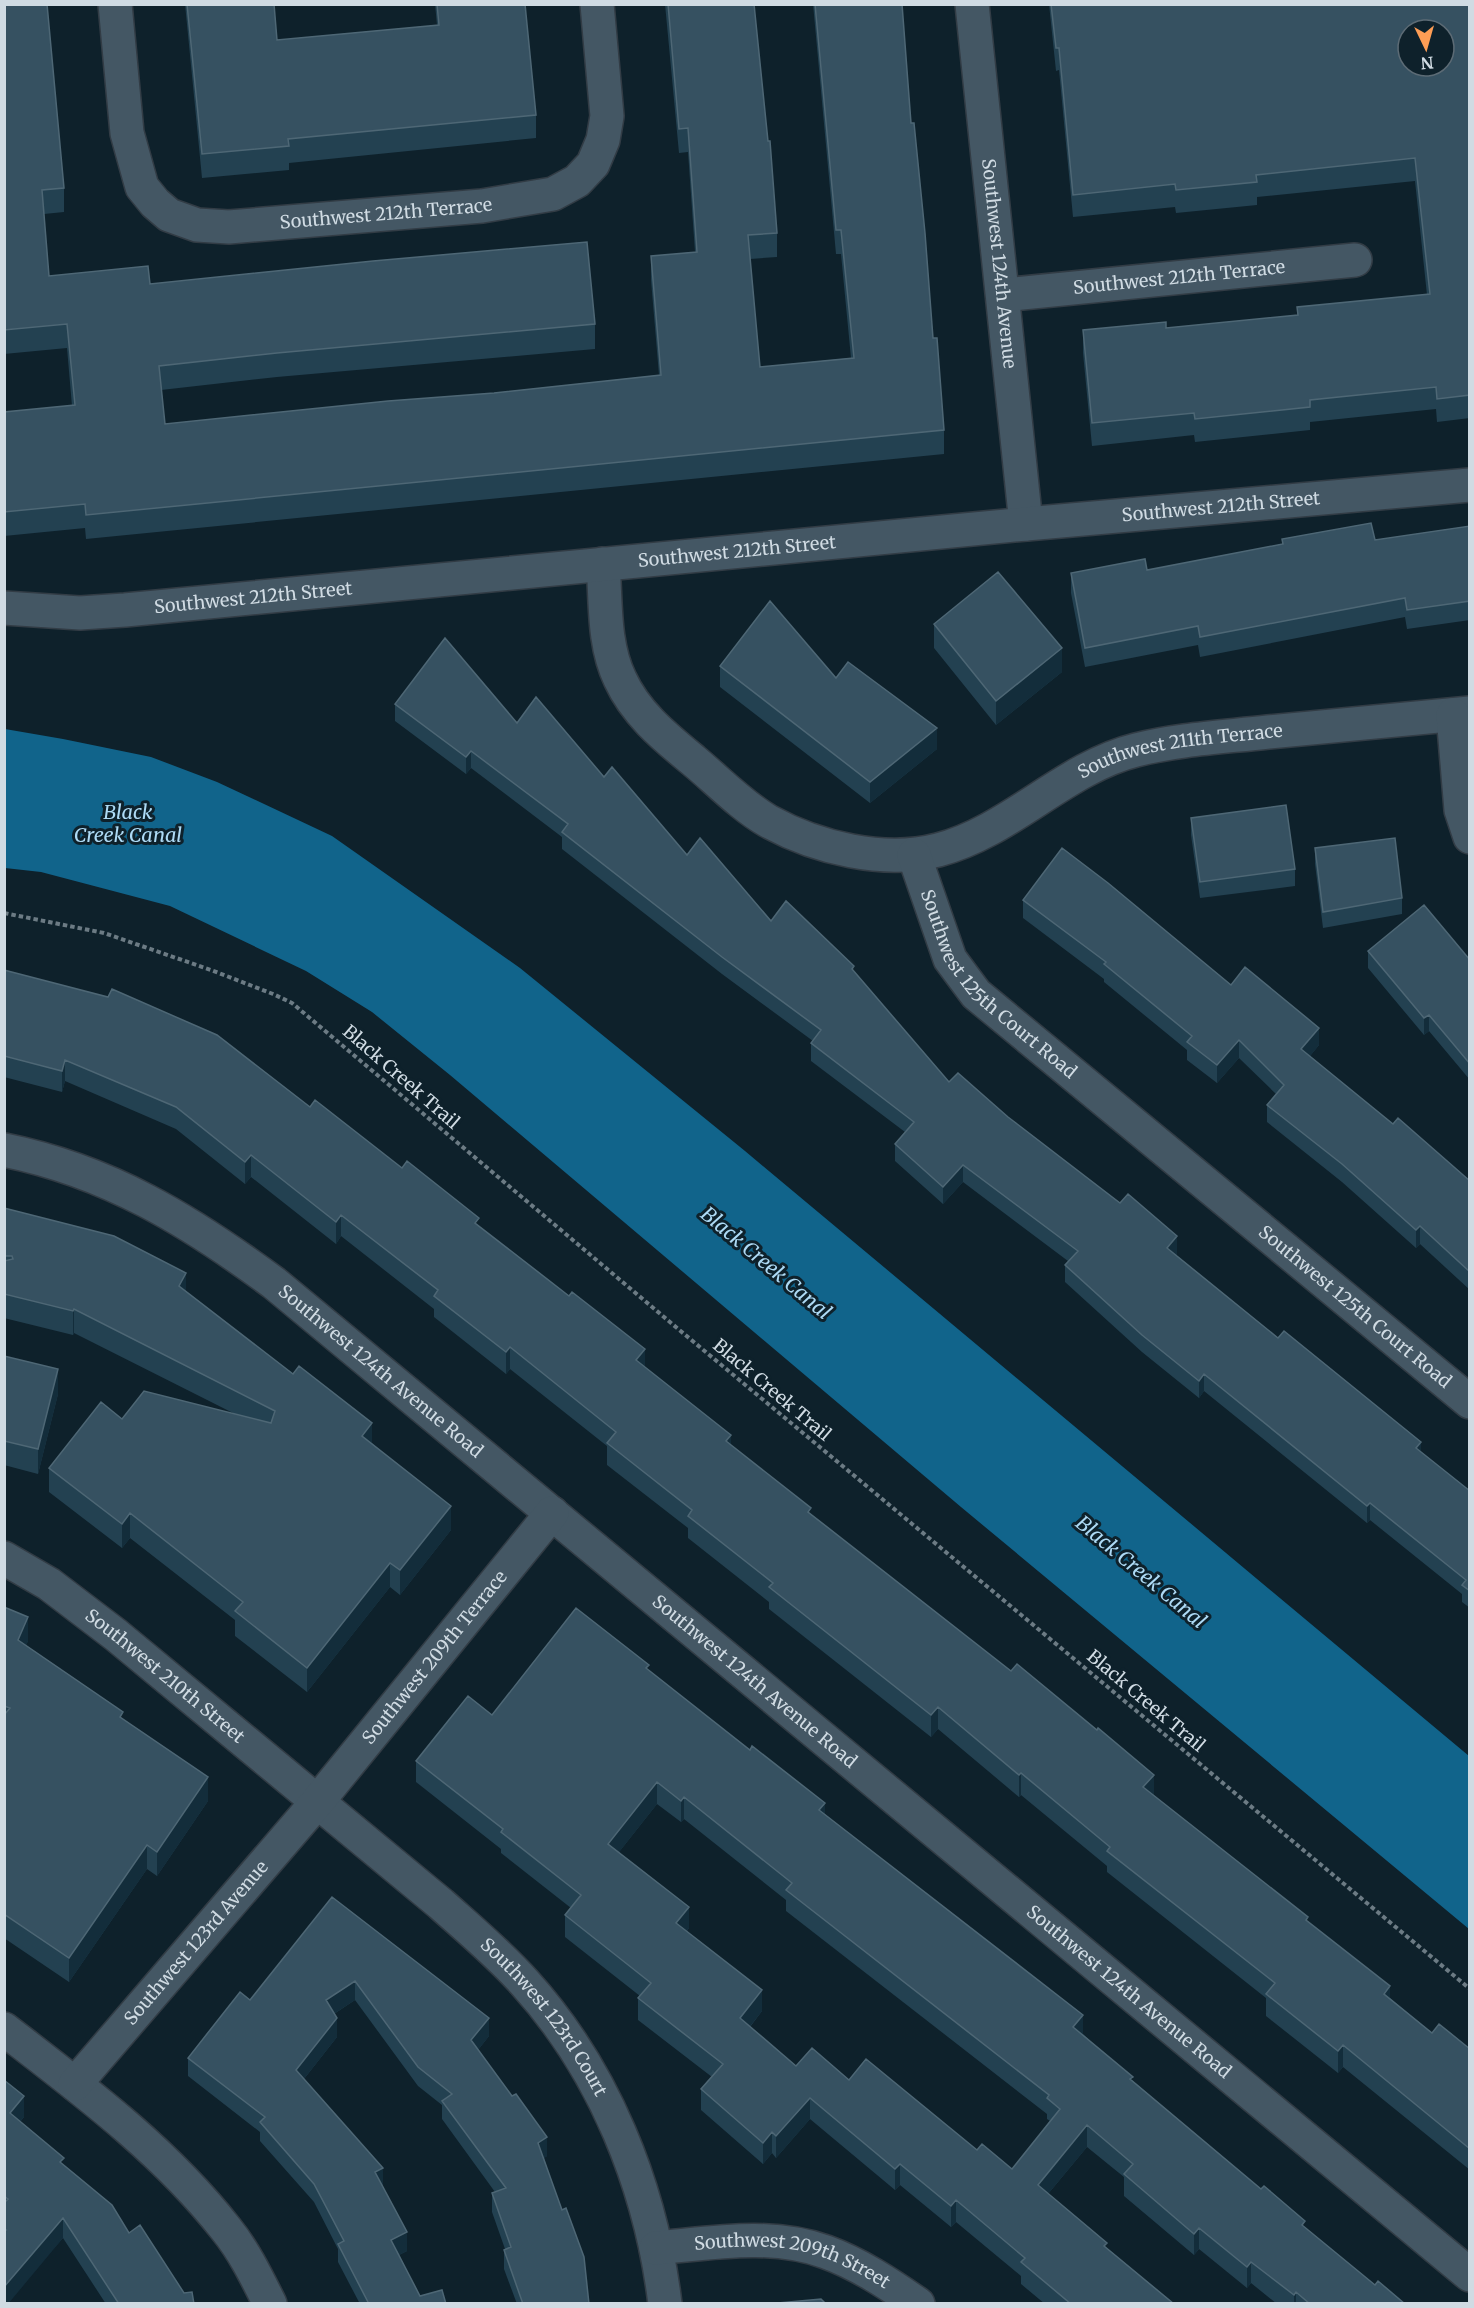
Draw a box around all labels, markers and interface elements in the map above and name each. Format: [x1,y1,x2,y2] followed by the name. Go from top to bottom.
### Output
[1396,18,1456,78] north arrow
[1420,52,1434,73] text: N
[977,157,1022,370] street label: Southwest 124th Avenue
[279,192,494,234] street label: Southwest 212th Terrace
[1072,255,1286,299] street label: Southwest 212th Terrace
[1121,486,1321,527] street label: Southwest 212th Street
[637,530,837,572] street label: Southwest 212th Street
[153,576,353,618] street label: Southwest 212th Street
[1073,719,1283,783] street label: Southwest 211th Terrace
[74,799,182,847] water label: Black Creek Canal
[916,886,1082,1083] street label: Southwest 125th Court Road
[338,1020,465,1134] street label: Black Creek Trail
[696,1201,837,1324] water label: Black Creek Canal
[1254,1220,1456,1393] street label: Southwest 125th Court Road
[274,1279,488,1463] street label: Southwest 124th Avenue Road
[709,1333,836,1446] street label: Black Creek Trail
[1071,1510,1212,1633] water label: Black Creek Canal
[357,1566,512,1749] street label: Southwest 209th Terrace
[648,1590,862,1773] street label: Southwest 124th Avenue Road
[81,1604,250,1748] street label: Southwest 210th Street
[1083,1644,1210,1757] street label: Black Creek Trail
[119,1856,273,2030] street label: Southwest 123rd Avenue
[1022,1900,1236,2083] street label: Southwest 124th Avenue Road
[476,1933,612,2100] street label: Southwest 123rd Court
[693,2228,895,2293] street label: Southwest 209th Street

